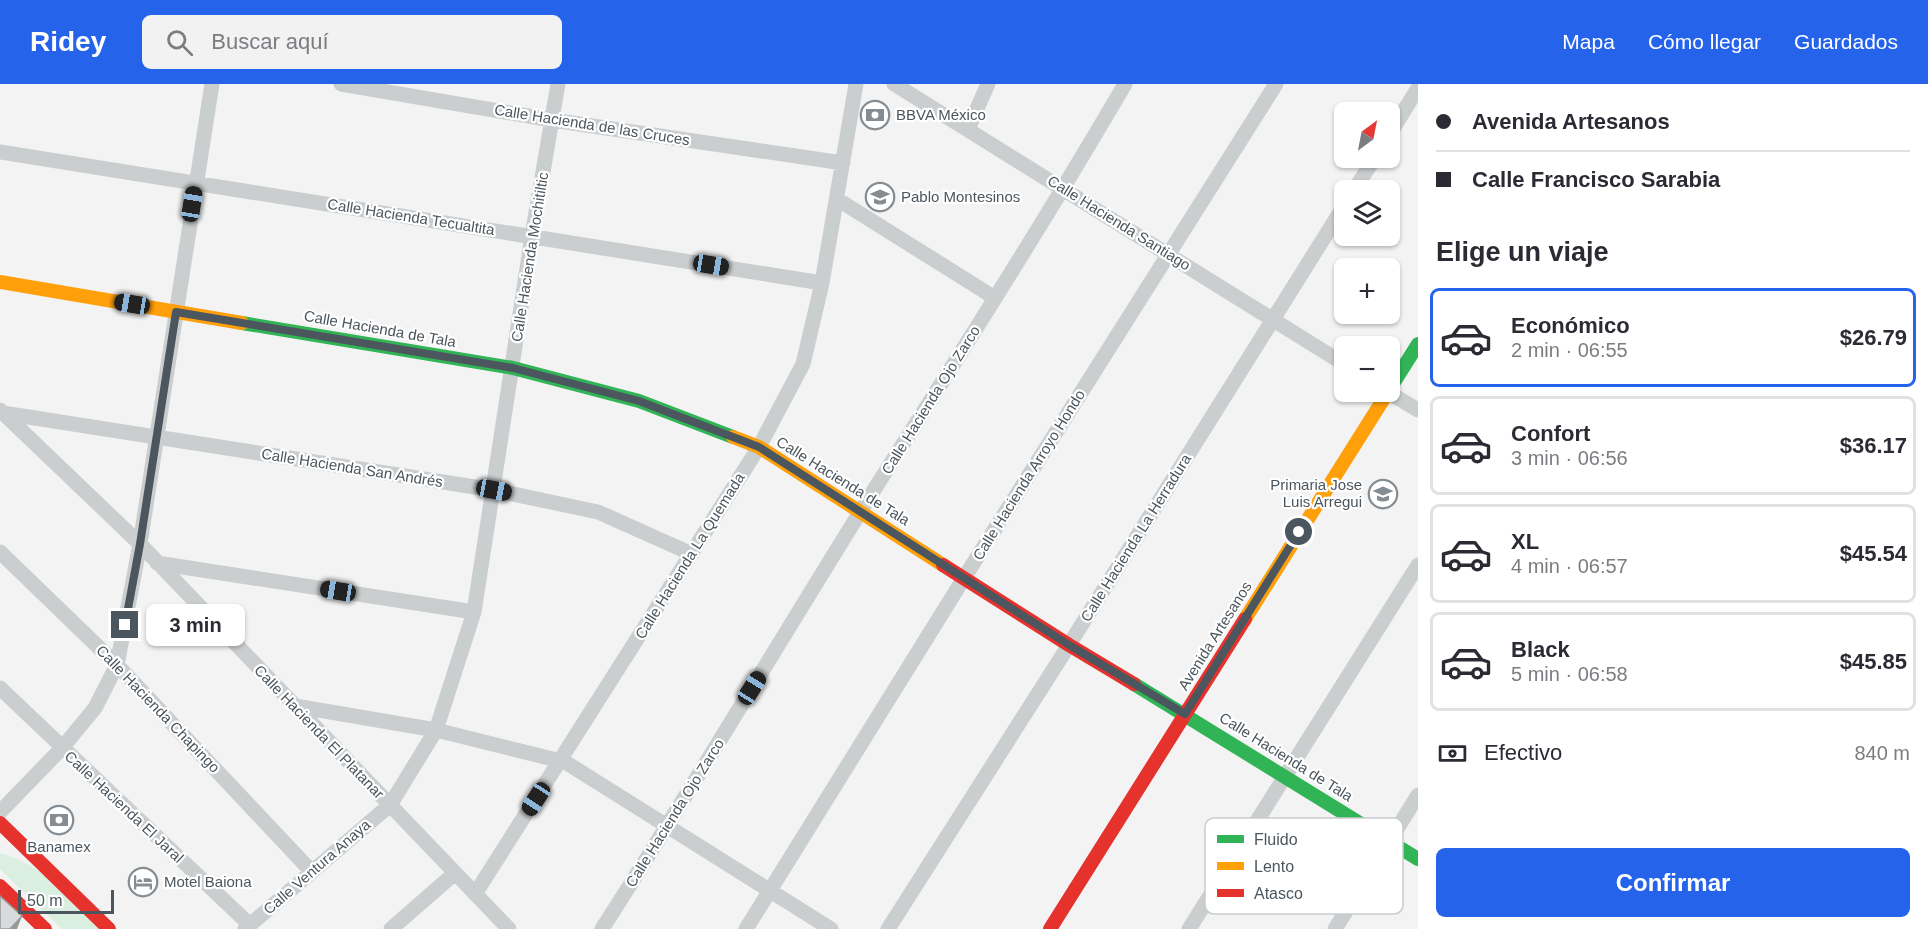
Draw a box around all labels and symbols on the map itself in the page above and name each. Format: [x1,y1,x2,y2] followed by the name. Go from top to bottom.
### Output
[859,99,891,131] bank icon: BBVA México
[493,101,691,148] street label: Calle Hacienda de las Cruces
[1334,102,1400,168] north arrow
[896,106,986,123] place label: BBVA México
[508,170,551,343] street label: Calle Hacienda Mochitiltic
[1045,172,1194,274] street label: Calle Hacienda Santiago
[864,181,896,213] school or university icon: Pablo Montesinos
[180,185,204,223] car
[901,188,1020,205] place label: Pablo Montesinos
[326,195,497,238] street label: Calle Hacienda Tecualtita
[692,253,730,277] car
[113,292,151,316] car
[303,307,458,350] street label: Calle Hacienda de Tala
[878,322,983,477] street label: Calle Hacienda Ojo Zarco
[969,386,1088,563] street label: Calle Hacienda Arroyo Hondo
[773,433,914,529] street label: Calle Hacienda de Tala
[260,445,444,490] street label: Calle Hacienda San Andrés
[1077,450,1195,625] street label: Calle Hacienda La Herradura
[631,469,748,642] street label: Calle Hacienda La Quemada
[1270,476,1362,510] place label: Primaria Jose Luis Arregui
[475,478,513,502] car
[1367,478,1399,510] school or university icon: Primaria Jose Luis Arregui
[1285,518,1312,545] route start
[1174,578,1255,693] street label: Avenida Artesanos
[319,579,357,603] car
[146,604,245,646] callout: 3 min
[111,611,138,638] route end
[93,642,224,776] street label: Calle Hacienda Chapingo
[251,661,388,802] street label: Calle Hacienda El Platanar
[735,668,769,708] car
[1216,709,1357,805] street label: Calle Hacienda de Tala
[622,735,727,890] street label: Calle Hacienda Ojo Zarco
[62,747,187,866] street label: Calle Hacienda El Jaral
[519,779,553,819] car
[43,804,75,836] bank icon: Banamex
[260,815,374,918] street label: Calle Ventura Anaya
[1205,818,1403,914] legend
[1254,831,1298,848] text: Fluido
[27,838,91,855] place label: Banamex
[1254,858,1294,875] text: Lento
[127,866,159,898] hotel icon: Motel Baiona
[164,873,252,890] place label: Motel Baiona
[1254,885,1303,902] text: Atasco
[18,887,114,914] scale bar

